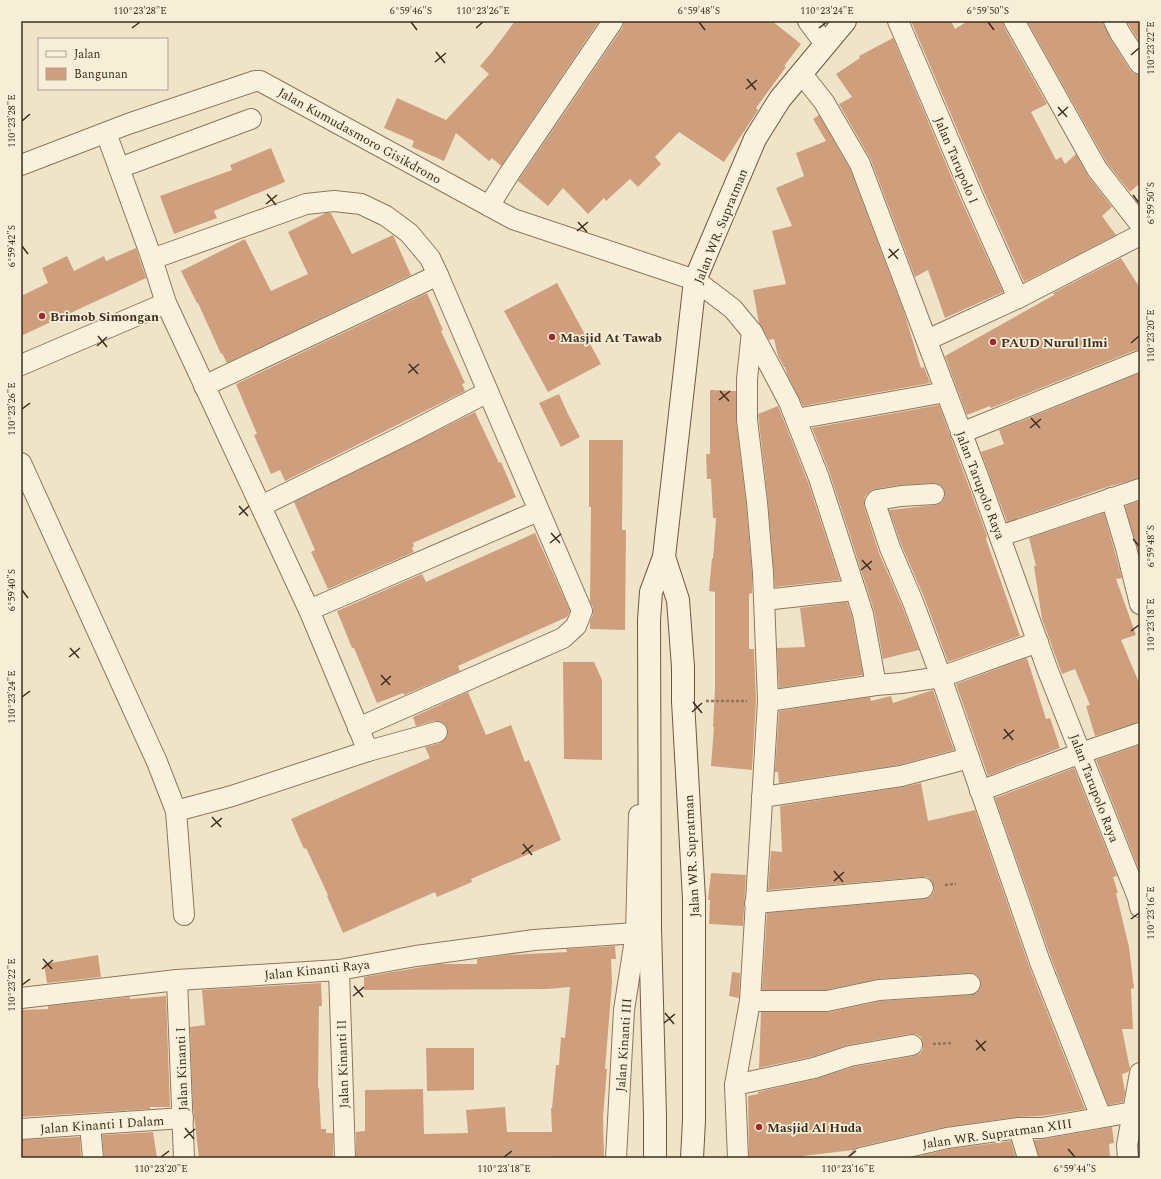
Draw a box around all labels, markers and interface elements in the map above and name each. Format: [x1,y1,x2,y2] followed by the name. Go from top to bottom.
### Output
[113,3,167,19] text: 110°23'28"E
[390,3,432,19] text: 6°59'46"S
[456,3,510,19] text: 110°23'26"E
[678,3,720,19] text: 6°59'48"S
[800,3,854,19] text: 110°23'24"E
[967,3,1009,19] text: 6°59'50"S
[1143,21,1159,75] text: 110°23'22"E
[38,38,168,90] legend
[74,45,101,64] text: Jalan
[74,65,128,84] text: Bangunan
[274,82,445,189] street label: Jalan Kumudasmoro Gisikdrono
[4,94,20,148] text: 110°23'28"E
[929,114,983,207] street label: Jalan Tarupolo I
[689,165,753,287] street label: Jalan WR. Supratman
[1143,182,1159,224] text: 6°59'50"S
[4,225,20,267] text: 6°59'42"S
[50,307,159,327] place label: Brimob Simongan
[1143,309,1159,363] text: 110°23'20"E
[37,311,47,321] marker: Brimob Simongan
[560,328,662,348] place label: Masjid At Tawab
[547,332,557,342] marker: Masjid At Tawab
[1001,333,1108,353] place label: PAUD Nurul Ilmi
[988,337,998,347] marker: PAUD Nurul Ilmi
[4,382,20,436] text: 110°23'26"E
[950,428,1010,543] street label: Jalan Tarupolo Raya
[1143,525,1159,567] text: 6°59'48"S
[4,569,20,611] text: 6°59'40"S
[1143,598,1159,652] text: 110°23'18"E
[4,670,20,724] text: 110°23'24"E
[1064,731,1124,846] street label: Jalan Tarupolo Raya
[679,794,705,918] street label: Jalan WR. Supratman
[1143,886,1159,940] text: 110°23'16"E
[263,954,372,985] street label: Jalan Kinanti Raya
[4,958,20,1012] text: 110°23'22"E
[611,998,637,1093] street label: Jalan Kinanti III
[331,1019,355,1109] street label: Jalan Kinanti II
[171,1027,193,1111] street label: Jalan Kinanti I
[39,1111,165,1139] street label: Jalan Kinanti I Dalam
[921,1114,1073,1154] street label: Jalan WR. Supratman XIII
[767,1118,862,1138] place label: Masjid Al Huda
[754,1122,764,1132] marker: Masjid Al Huda
[134,1161,188,1177] text: 110°23'20"E
[477,1161,531,1177] text: 110°23'18"E
[821,1161,875,1177] text: 110°23'16"E
[1054,1161,1096,1177] text: 6°59'44"S

